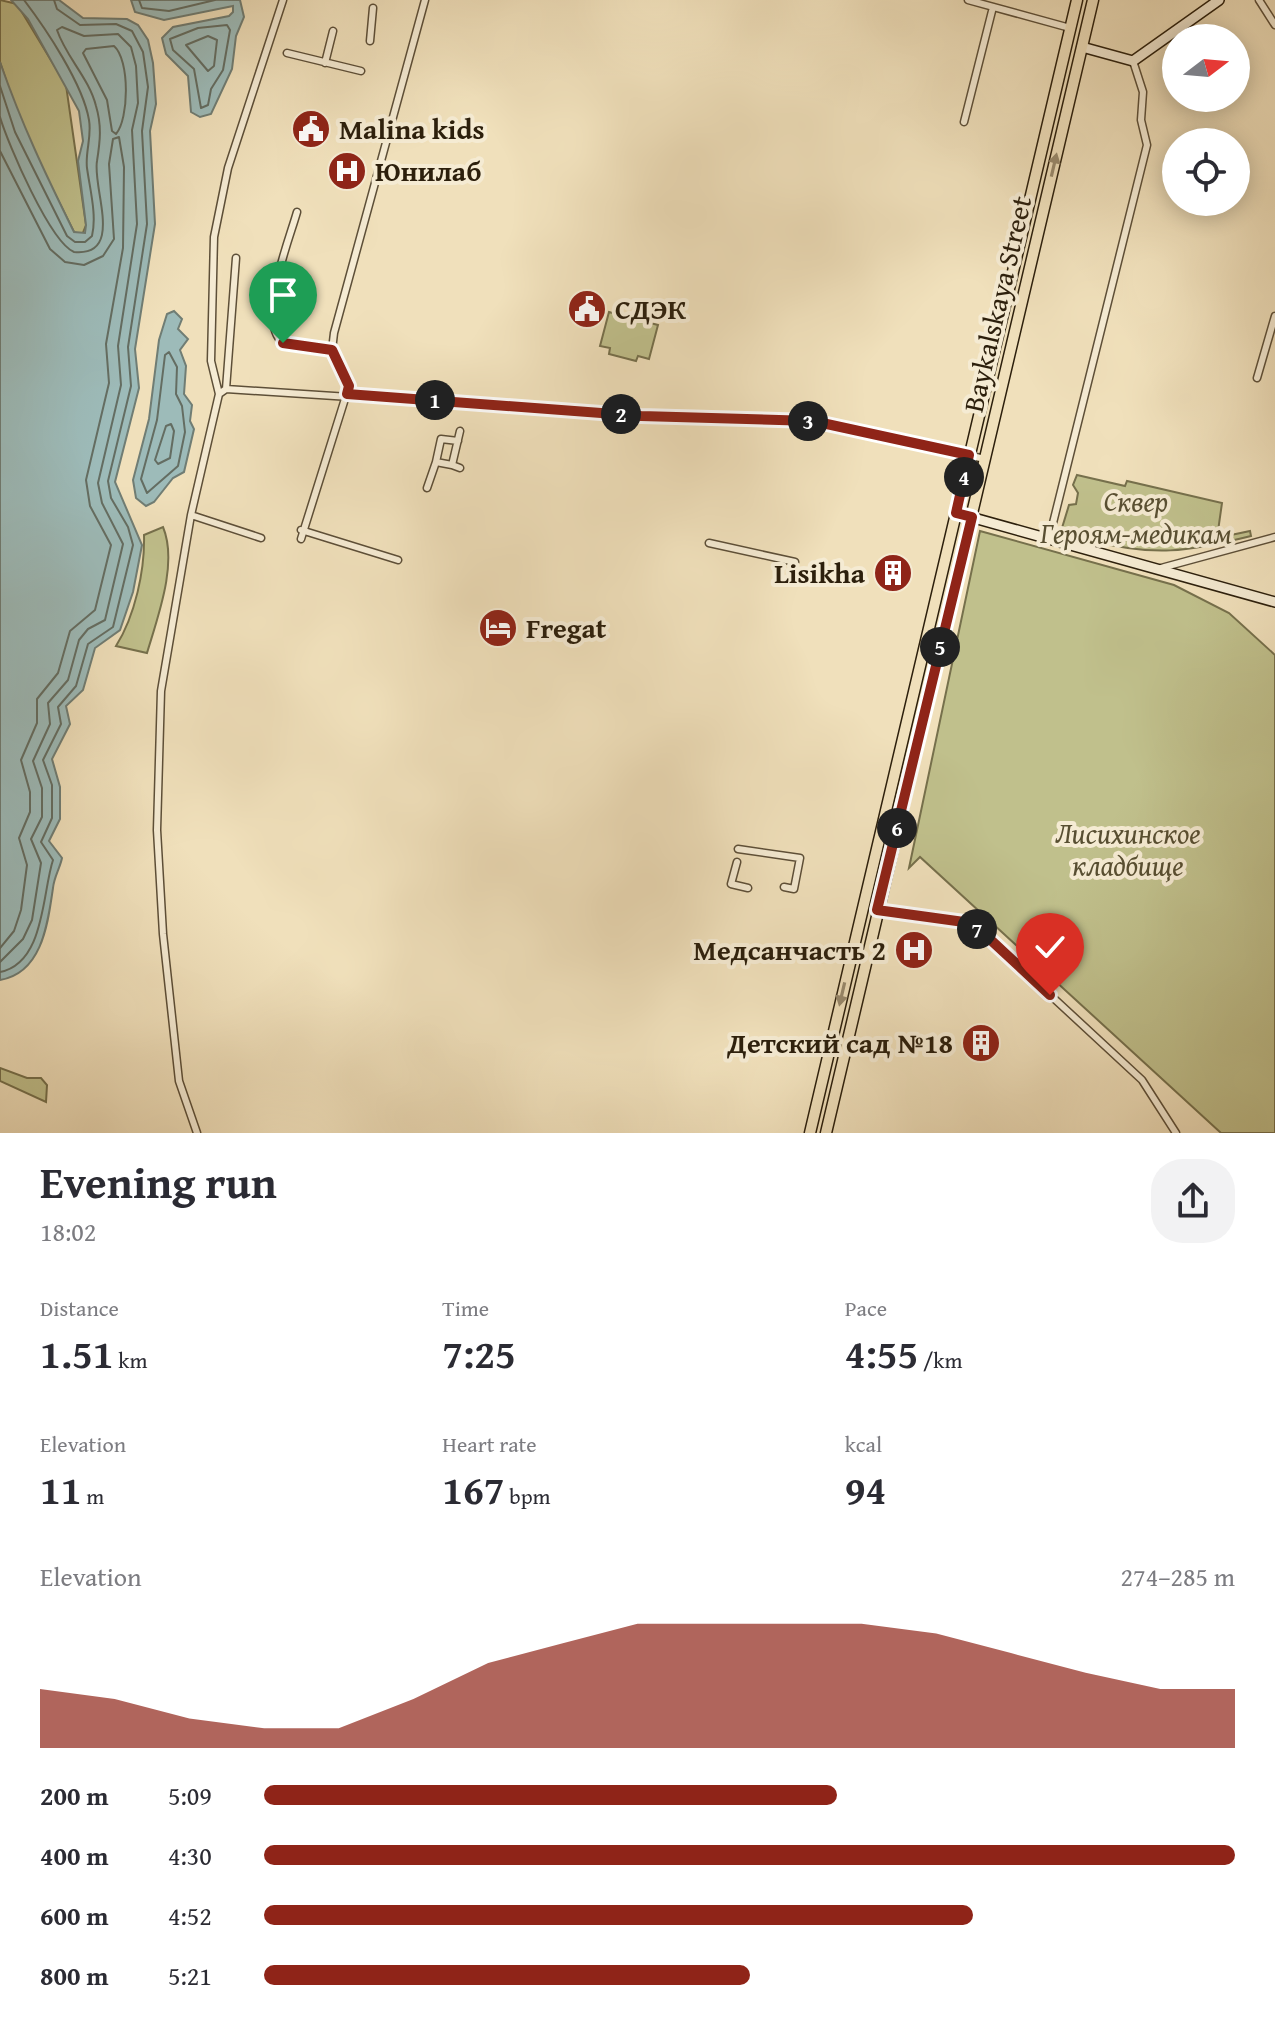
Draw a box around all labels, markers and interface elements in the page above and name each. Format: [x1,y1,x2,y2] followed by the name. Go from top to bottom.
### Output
[1162,24,1250,112] north arrow
[1162,24,1250,216] map controls
[290,108,332,150] public building icon: Malina kids
[339,108,485,149] place label: Malina kids
[1162,128,1250,216] button: locate
[326,150,368,192] hospital icon: Юнилаб
[375,150,481,191] place label: Юнилаб
[1048,152,1061,177] one-way arrow
[952,192,1041,416] street label: Baykalskaya Street
[249,261,317,343] pin
[261,273,305,317] icon: arrive
[566,288,608,330] public building icon: СДЭК
[615,288,686,329] place label: СДЭК
[415,380,455,420] pin: 1
[429,384,441,416] text: 1
[601,394,641,434] pin: 2
[615,398,627,430] text: 2
[788,401,828,441] pin: 3
[802,405,814,437] text: 3
[944,457,984,497] pin: 4
[958,461,970,493] text: 4
[1039,480,1232,553] park label: Сквер Героям-медикам
[774,552,866,593] place label: Lisikha
[872,552,914,594] building icon: Lisikha
[477,607,519,649] hotel icon: Fregat
[526,607,607,648] place label: Fregat
[920,627,960,667] pin: 5
[934,631,946,663] text: 5
[877,808,917,848] pin: 6
[891,812,903,844] text: 6
[1055,812,1201,885] park label: Лисихинское кладбище
[957,909,997,949] pin: 7
[971,913,983,945] text: 7
[1016,913,1084,995] pin
[1028,925,1072,969] icon: check
[693,929,886,970] place label: Медсанчасть 2
[893,929,935,971] hospital icon: Медсанчасть 2
[835,982,848,1007] one-way arrow
[726,1022,953,1063] place label: Детский сад №18
[960,1022,1002,1064] building icon: Детский сад №18
[40,1150,277,1214] text: Evening run
[1151,1159,1235,1243] button: share
[40,1212,96,1251] text: 18:02
[40,1292,119,1324] text: Distance
[442,1292,489,1324] text: Time
[845,1292,887,1324] text: Pace
[40,1324,113,1383] text: 1.51
[442,1324,516,1383] text: 7:25
[845,1324,918,1383] text: 4:55
[113,1344,147,1376] text: km
[918,1344,963,1376] text: /km
[40,1428,126,1460] text: Elevation
[442,1428,537,1460] text: Heart rate
[845,1428,882,1460] text: kcal
[40,1460,81,1519] text: 11
[442,1460,505,1519] text: 167
[845,1460,886,1519] text: 94
[81,1480,104,1512] text: m
[505,1480,551,1512] text: bpm
[40,1557,142,1596] text: Elevation
[1121,1557,1235,1596] text: 274–285 m
[40,1776,108,1815] text: 200 m
[168,1776,212,1815] text: 5:09
[40,1836,108,1875] text: 400 m
[168,1836,212,1875] text: 4:30
[40,1896,108,1935] text: 600 m
[168,1896,212,1935] text: 4:52
[40,1956,108,1995] text: 800 m
[168,1956,212,1995] text: 5:21

